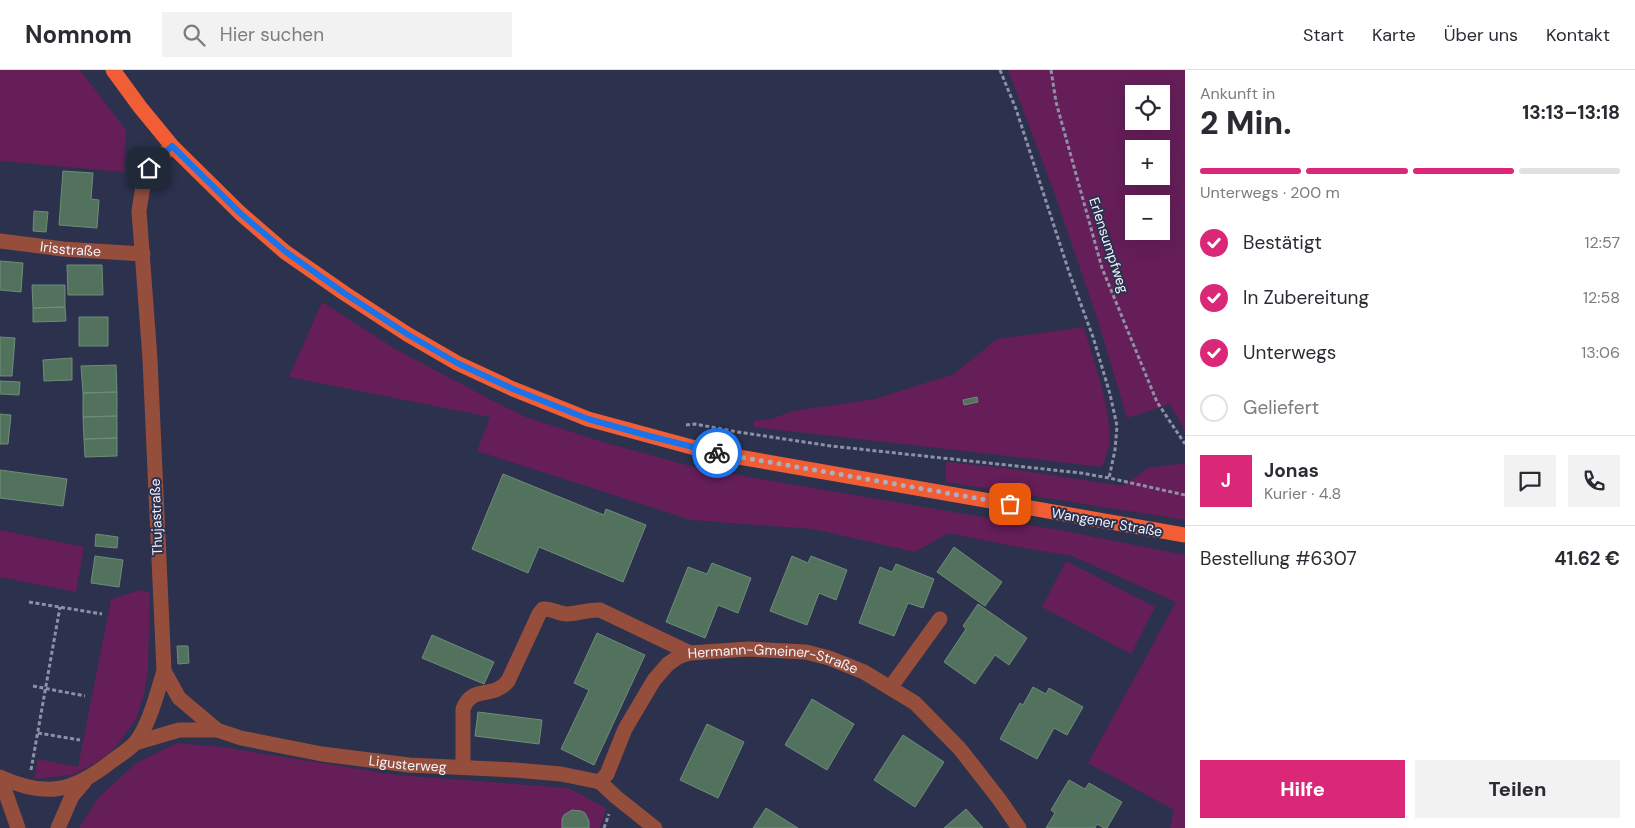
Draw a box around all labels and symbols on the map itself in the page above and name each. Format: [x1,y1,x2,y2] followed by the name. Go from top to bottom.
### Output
[128,147,170,189] pin
[1085,195,1133,295] street label: Erlensumpfweg
[39,237,101,260] street label: Irisstraße
[692,428,742,478] courier
[146,478,166,556] street label: Thujastraße
[989,483,1031,525] pin
[1050,503,1164,541] street label: Wangener Straße
[687,640,861,678] street label: Hermann-Gmeiner-Straße
[368,751,447,776] street label: Ligusterweg

